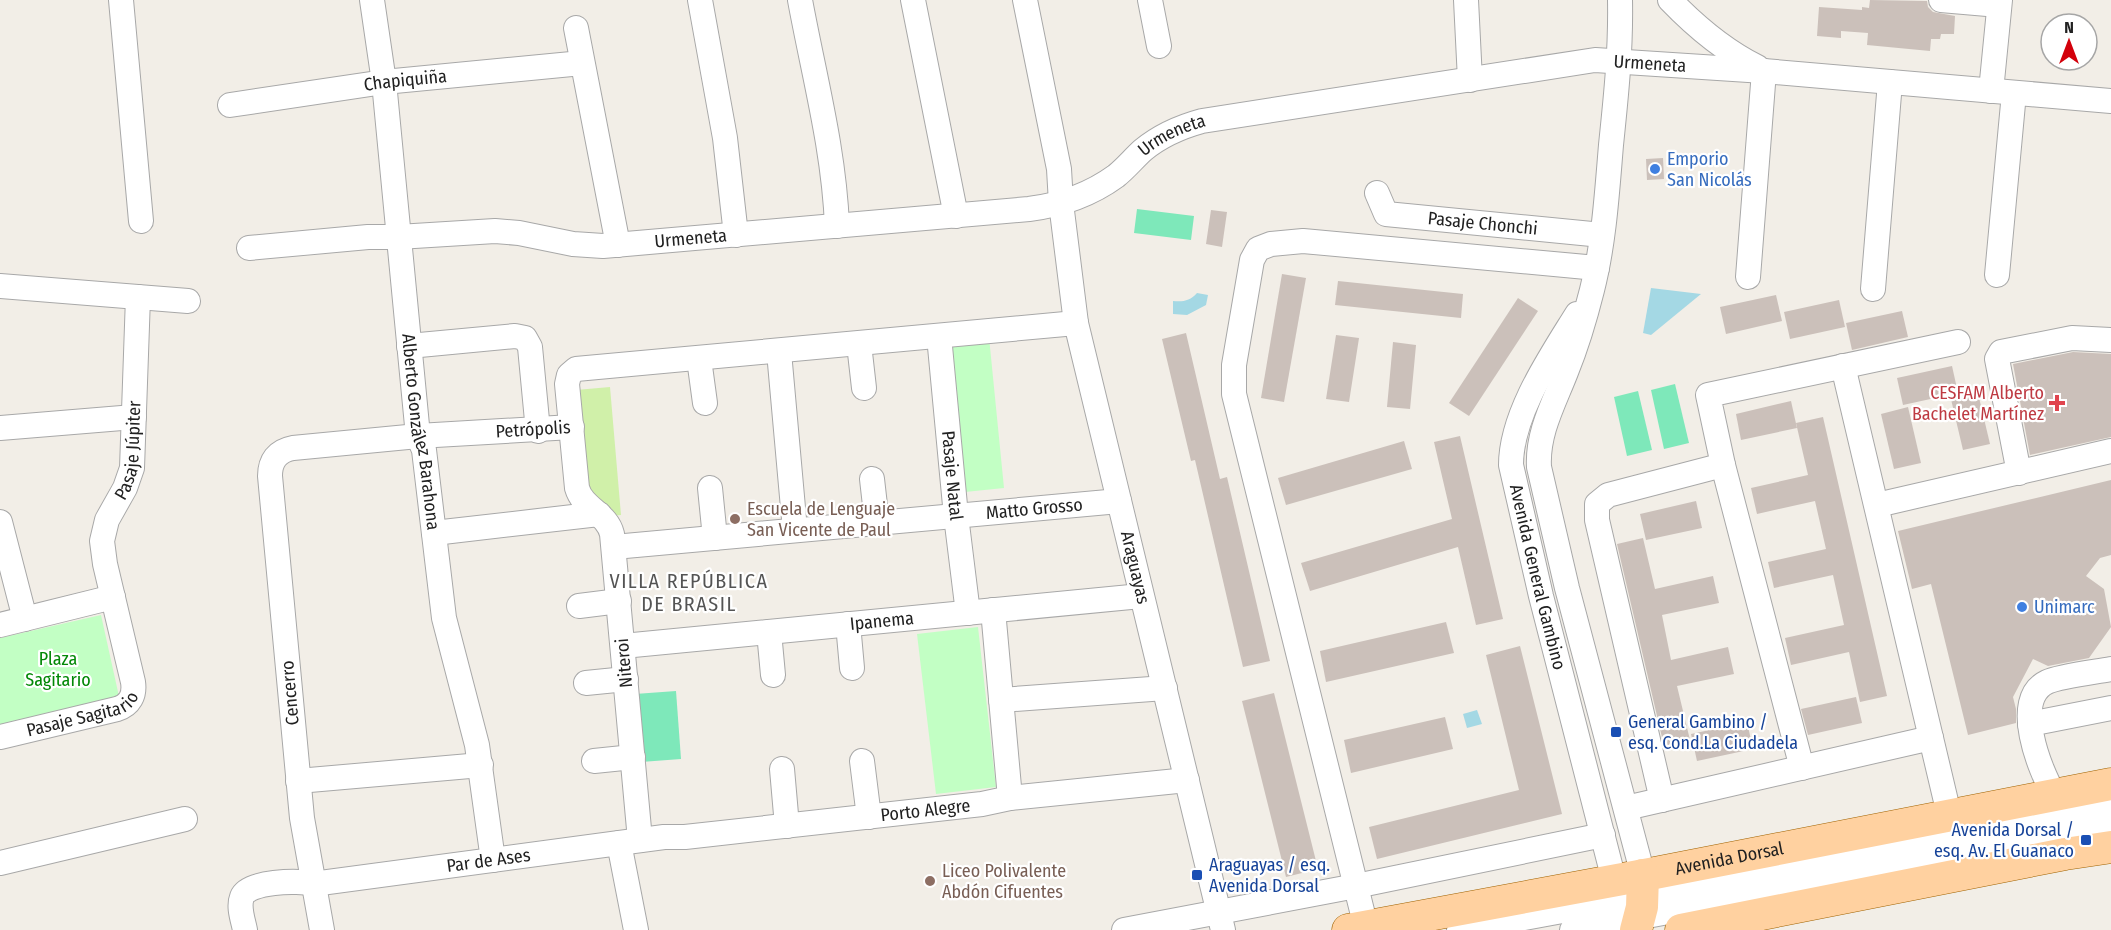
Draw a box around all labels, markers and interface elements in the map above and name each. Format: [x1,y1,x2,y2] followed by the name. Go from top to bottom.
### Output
[2039,12,2099,72] north arrow
[2064,18,2074,37] text: N
[1613,50,1687,77] street label: Urmeneta
[362,65,448,96] street label: Chapiquiña
[1133,110,1208,161] street label: Urmeneta
[1667,148,1752,191] place label: Emporio San Nicolás
[1648,162,1662,176] marker: Emporio San Nicolás
[1427,207,1539,240] street label: Pasaje Chonchi
[654,224,728,252] street label: Urmeneta
[397,333,444,531] street label: Alberto González Barahona
[1912,382,2044,425] place label: CESFAM Alberto Bachelet Martínez
[2048,394,2066,412] marker: CESFAM Alberto Bachelet Martínez
[110,400,145,504] street label: Pasaje Júpiter
[495,416,571,442] street label: Petrópolis
[937,430,967,522] street label: Pasaje Natal
[1505,482,1571,672] street label: Avenida General Gambino
[985,493,1084,524] street label: Matto Grosso
[747,498,895,541] place label: Escuela de Lenguaje San Vicente de Paul
[728,512,742,526] marker: Escuela de Lenguaje San Vicente de Paul
[1116,529,1155,607] street label: Araguayas
[609,569,769,616] district label: VILLA REPÚBLICA DE BRASIL
[2034,596,2095,618] place label: Unimarc
[2015,600,2029,614] marker: Unimarc
[849,607,915,635] street label: Ipanema
[611,637,637,689] street label: Niteroi
[25,648,91,691] park label: Plaza Sagitario
[276,660,304,726] street label: Cencerro
[24,688,143,741] street label: Pasaje Sagitario
[1628,711,1798,754] place label: General Gambino / esq. Cond.La Ciudadela
[1609,725,1623,739] marker: General Gambino / esq. Cond.La Ciudadela
[879,794,972,826] street label: Porto Alegre
[1934,819,2074,862] place label: Avenida Dorsal / esq. Av. El Guanaco
[2079,833,2093,847] marker: Avenida Dorsal / esq. Av. El Guanaco
[1673,837,1786,880] street label: Avenida Dorsal
[445,844,532,877] street label: Par de Ases
[1209,854,1330,897] place label: Araguayas / esq. Avenida Dorsal
[942,860,1066,903] place label: Liceo Polivalente Abdón Cifuentes
[1190,868,1204,882] marker: Araguayas / esq. Avenida Dorsal
[923,874,937,888] marker: Liceo Polivalente Abdón Cifuentes

